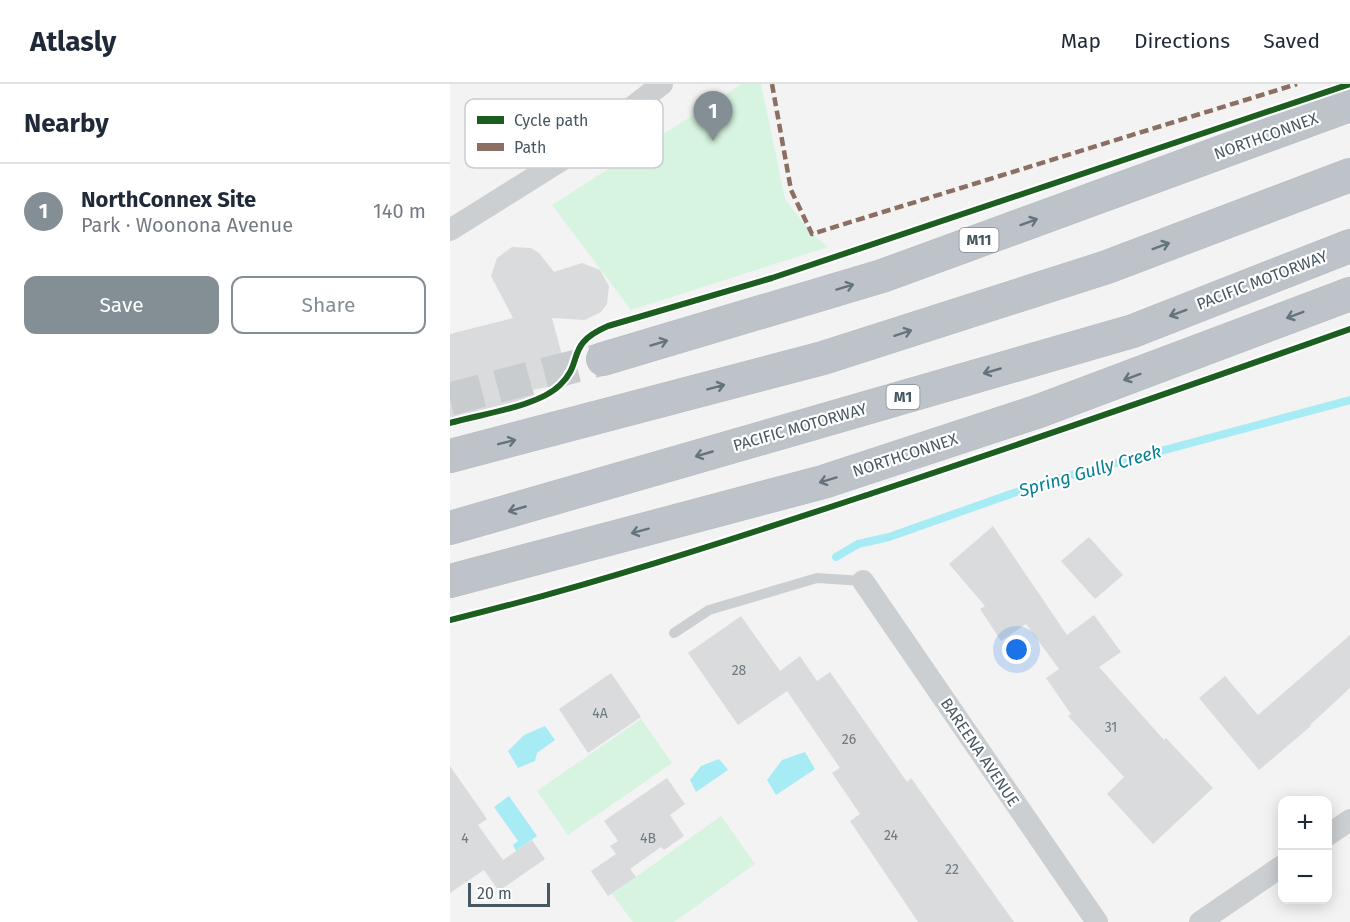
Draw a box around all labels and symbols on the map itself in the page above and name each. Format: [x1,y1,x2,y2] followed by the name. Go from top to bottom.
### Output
[694,92,732,141] pin: 1
[465,99,663,168] legend
[1211,108,1321,164] street label: NORTHCONNEX
[514,111,588,130] text: Cycle path
[514,138,546,157] text: Path
[1019,216,1038,227] one-way arrow
[960,228,998,252] road number: M11
[1152,240,1170,251] one-way arrow
[1194,246,1330,314] street label: PACIFIC MOTORWAY
[835,281,854,292] one-way arrow
[1169,308,1188,319] one-way arrow
[1287,310,1305,321] one-way arrow
[893,326,912,337] one-way arrow
[649,337,668,348] one-way arrow
[983,366,1002,377] one-way arrow
[1123,373,1142,384] one-way arrow
[706,380,725,392] one-way arrow
[886,385,920,409] road number: M1
[731,399,869,455] street label: PACIFIC MOTORWAY
[850,429,960,481] street label: NORTHCONNEX
[497,436,516,447] one-way arrow
[1015,440,1164,502] water label: Spring Gully Creek
[695,449,714,460] one-way arrow
[819,476,838,487] one-way arrow
[508,504,527,515] one-way arrow
[631,526,650,538] one-way arrow
[1002,635,1031,664] your location
[732,662,747,679] house number: 28
[937,694,1023,810] street label: BAREENA AVENUE
[592,705,608,722] house number: 4A
[1105,719,1117,736] house number: 31
[842,731,856,748] house number: 26
[884,827,899,844] house number: 24
[461,830,469,847] house number: 4
[640,830,656,847] house number: 4B
[945,861,959,878] house number: 22
[468,880,550,908] scale bar

